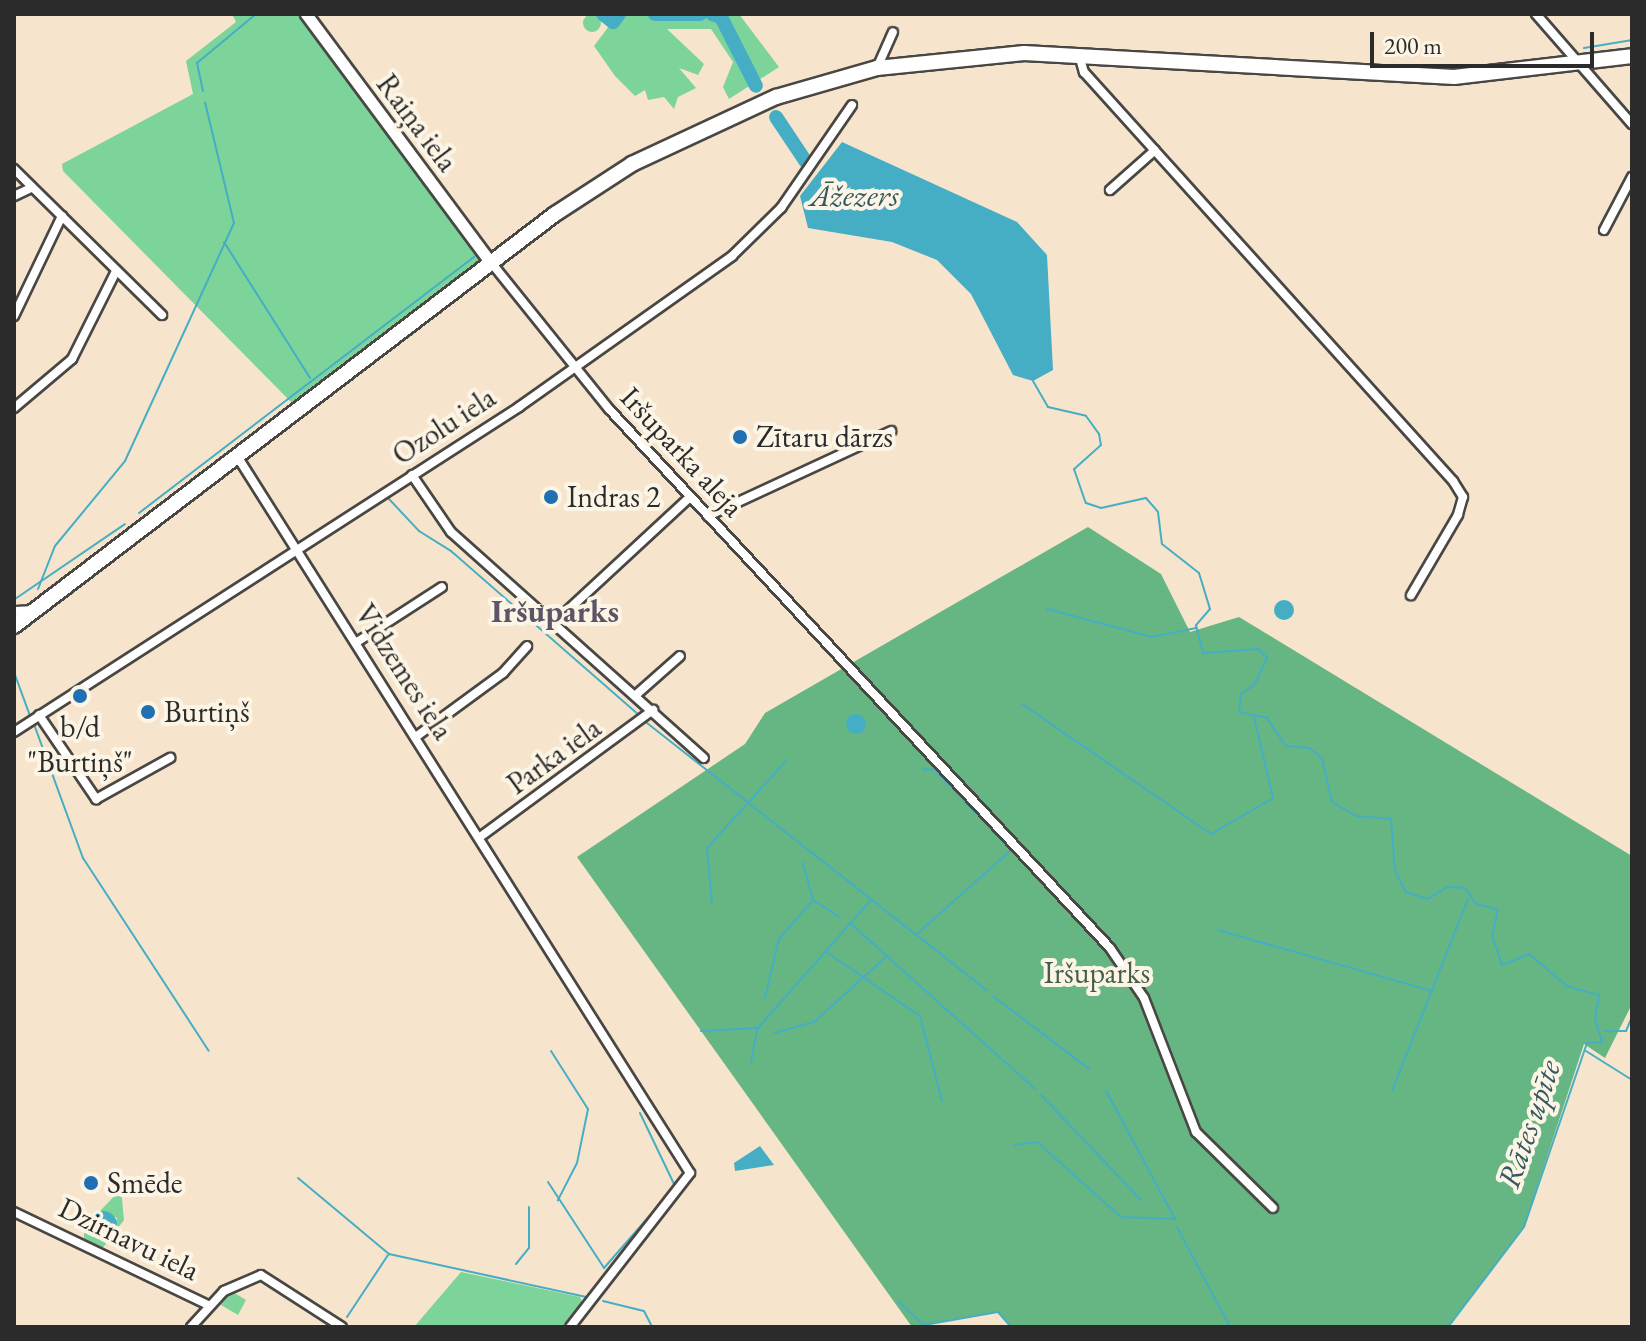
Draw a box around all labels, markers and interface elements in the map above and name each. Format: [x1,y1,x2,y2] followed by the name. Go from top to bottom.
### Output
[1374,16,1598,66] scale bar
[1384,30,1442,61] text: 200 m
[369,67,465,179] street label: Raiņa iela
[809,176,899,214] water label: Āžezers
[386,379,502,473] street label: Ozolu iela
[613,380,751,524] street label: Iršuparka aleja
[756,419,893,455] place label: Zītaru dārzs
[731,428,749,446] marker: Zītaru dārzs
[567,479,660,515] place label: Indras 2
[542,488,560,506] marker: Indras 2
[491,592,619,630] district label: Iršuparks
[347,598,461,746] street label: Vidzemes iela
[71,687,89,705] marker: b/d "Burtiņš"
[164,694,250,730] place label: Burtiņš
[139,703,157,721] marker: Burtiņš
[27,709,133,780] place label: b/d "Burtiņš"
[500,710,608,802] street label: Parka iela
[1044,955,1150,991] park label: Iršuparks
[1489,1055,1569,1193] water label: Rātes upīte
[107,1165,183,1201] place label: Smēde
[82,1174,100,1192] marker: Smēde
[53,1190,205,1288] street label: Dzirnavu iela

